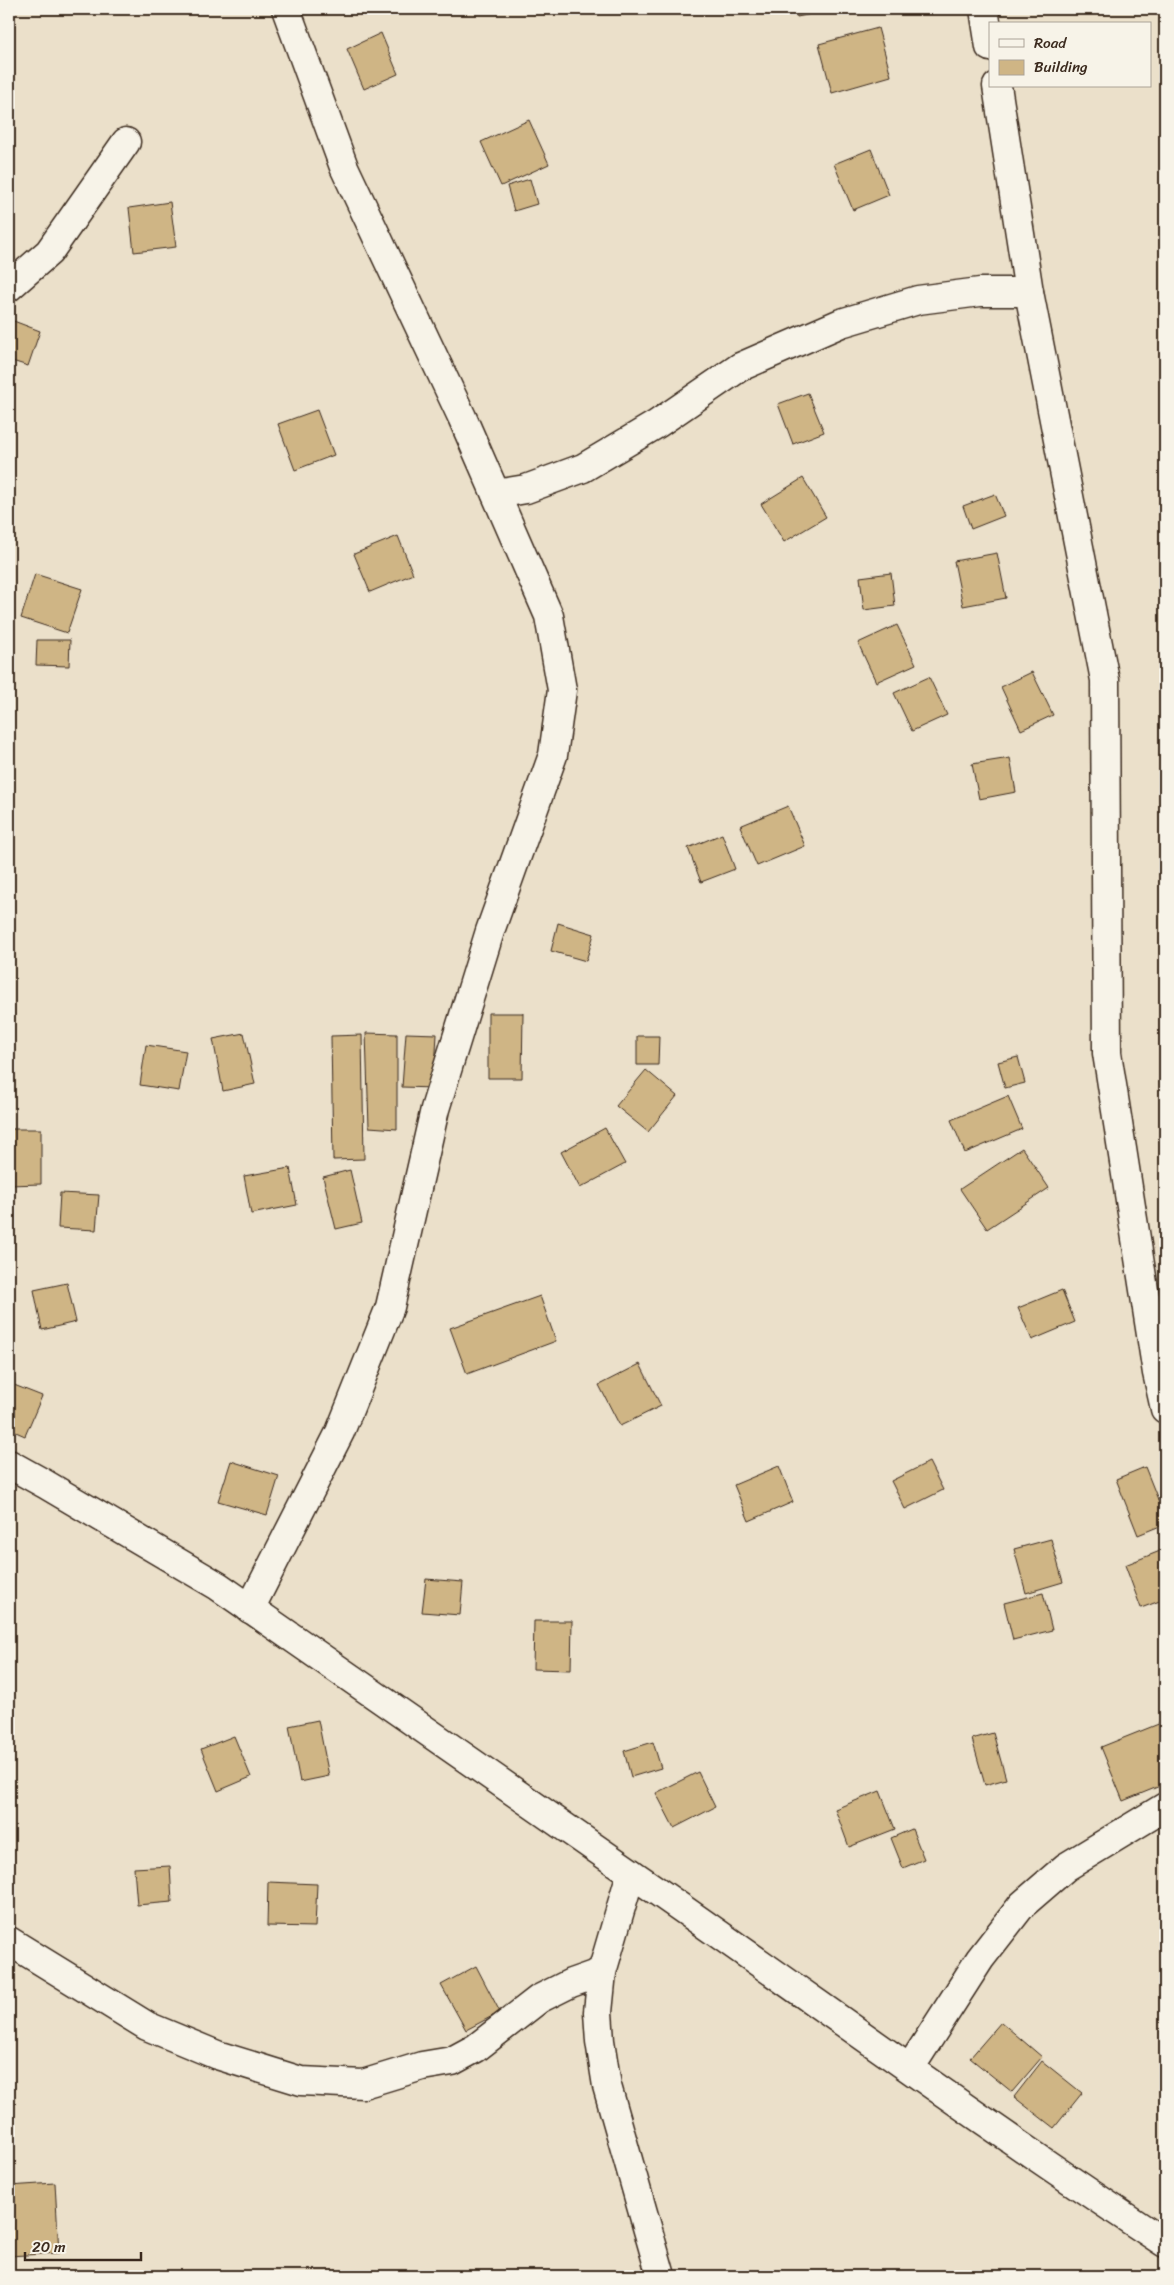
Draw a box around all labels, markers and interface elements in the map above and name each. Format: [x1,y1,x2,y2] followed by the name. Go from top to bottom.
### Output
[989,22,1152,88] legend
[1034,30,1067,56] text: Road
[1034,54,1088,80] text: Building
[25,2230,141,2262] scale bar
[32,2234,66,2260] text: 20 m

